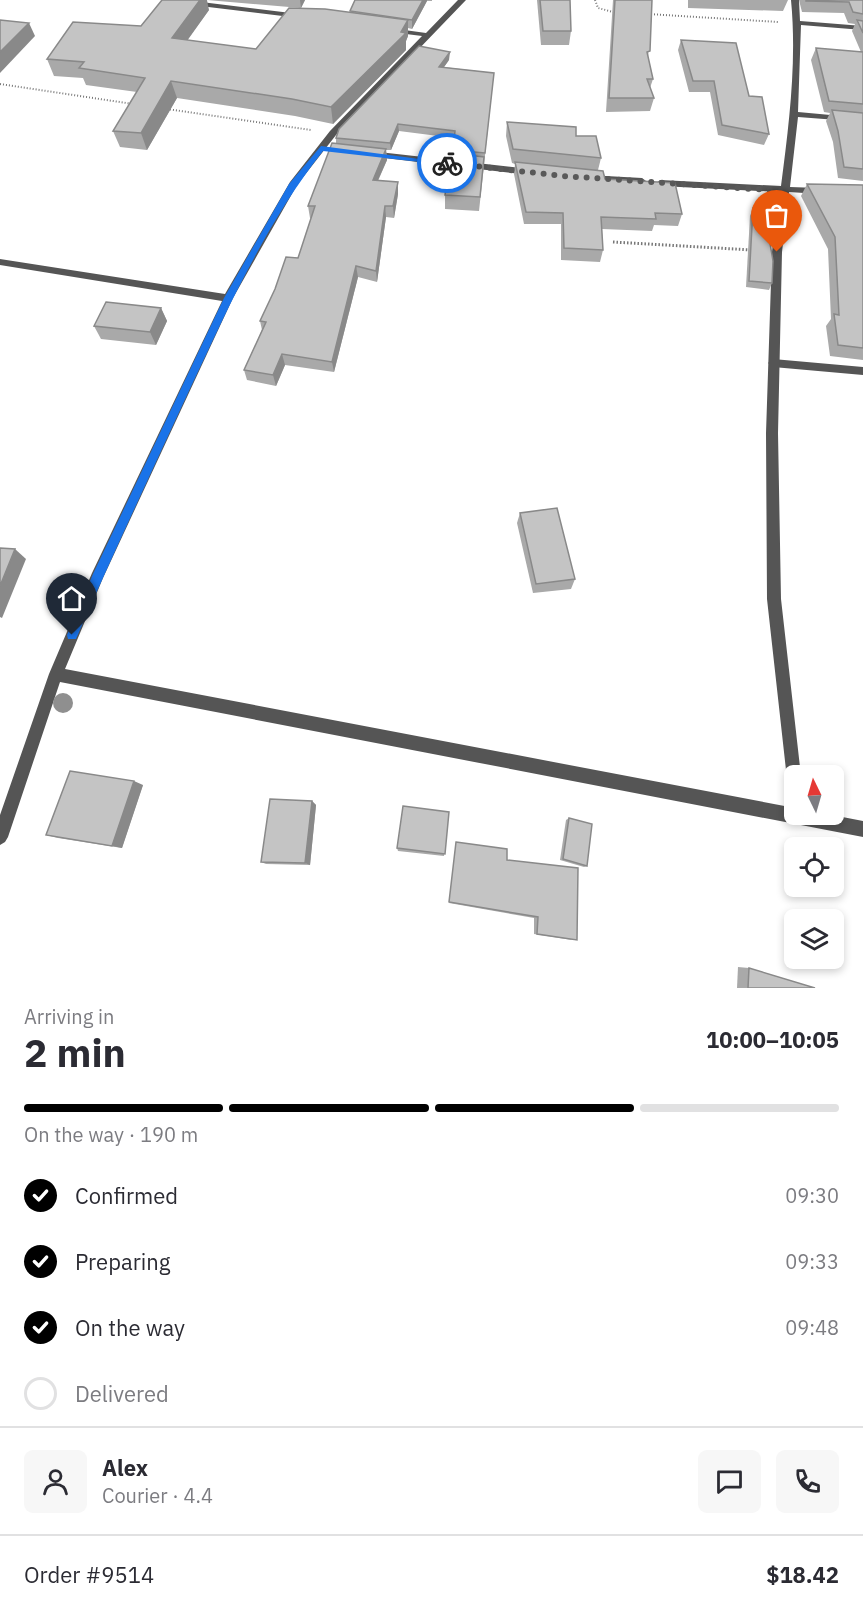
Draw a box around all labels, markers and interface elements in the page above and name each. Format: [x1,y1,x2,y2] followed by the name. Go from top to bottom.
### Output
[417,133,477,193] courier
[431,147,464,180] icon: bike
[751,190,802,252] pin
[760,199,793,232] icon: bag
[46,573,97,635] pin
[55,582,88,615] icon: home
[784,765,844,825] north arrow
[784,765,844,969] map controls
[784,837,844,897] button: locate
[784,909,844,969] button: layers
[24,1003,114,1030] text: Arriving in
[706,1025,839,1054] text: 10:00–10:05
[24,1027,126,1078] text: 2 min
[24,1121,198,1148] text: On the way · 190 m
[24,1179,57,1212] icon: check
[75,1181,178,1210] text: Confirmed
[785,1182,839,1209] text: 09:30
[24,1245,57,1278] icon: check
[75,1247,170,1276] text: Preparing
[785,1248,839,1275] text: 09:33
[24,1311,57,1344] icon: check
[75,1313,185,1342] text: On the way
[785,1314,839,1341] text: 09:48
[75,1379,169,1408] text: Delivered
[24,1450,87,1513] button: person
[698,1450,761,1513] button: chat
[776,1450,839,1513] button: phone
[102,1453,148,1482] text: Alex
[102,1482,213,1509] text: Courier · 4.4
[24,1560,154,1589] text: Order #9514
[766,1560,839,1589] text: $18.42

